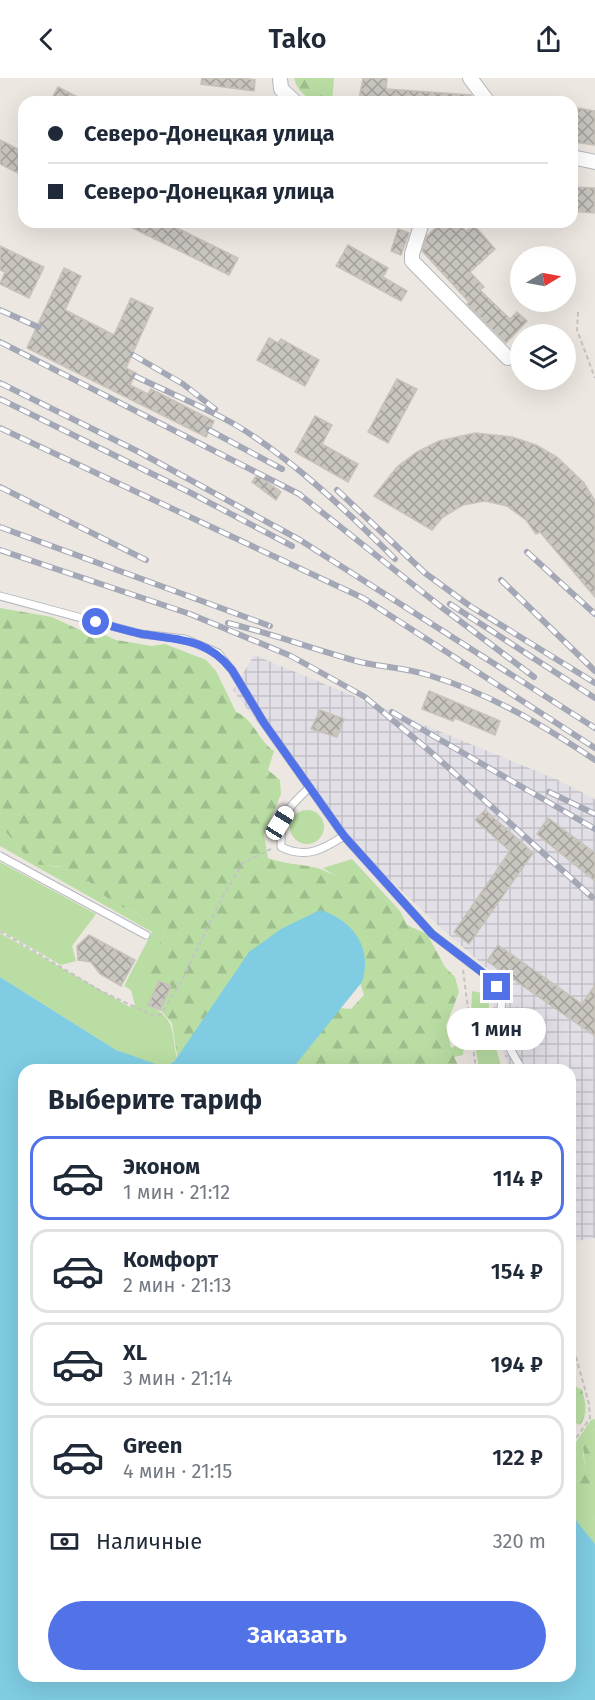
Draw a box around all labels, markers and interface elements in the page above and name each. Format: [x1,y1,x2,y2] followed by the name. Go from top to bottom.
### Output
[30,23,63,56] icon: back
[269,23,326,55] text: Tako
[532,23,565,56] icon: share
[84,120,335,147] text: Северо-Донецкая улица
[84,178,335,205] text: Северо-Донецкая улица
[510,246,576,312] north arrow
[510,246,576,390] map controls
[510,324,576,390] button: layers
[82,608,109,635] route start
[263,803,297,843] car
[483,973,510,1000] route end
[448,1008,546,1050] callout: 1 мин
[471,1017,522,1041] text: 1 мин
[48,1084,262,1116] text: Выберите тариф
[51,1151,105,1205] icon: car
[123,1153,200,1180] text: Эконом
[493,1165,543,1192] text: 114 ₽
[123,1180,230,1204] text: 1 мин · 21:12
[51,1244,105,1298] icon: car
[123,1246,218,1273] text: Комфорт
[491,1258,543,1285] text: 154 ₽
[123,1273,232,1297] text: 2 мин · 21:13
[51,1337,105,1391] icon: car
[123,1339,147,1366] text: XL
[491,1351,543,1378] text: 194 ₽
[123,1366,232,1390] text: 3 мин · 21:14
[51,1430,105,1484] icon: car
[123,1432,182,1459] text: Green
[492,1444,543,1471] text: 122 ₽
[123,1459,232,1483] text: 4 мин · 21:15
[48,1525,81,1558] icon: cash
[96,1528,202,1555] text: Наличные
[493,1529,546,1553] text: 320 m
[48,1601,546,1670] button: Заказать

